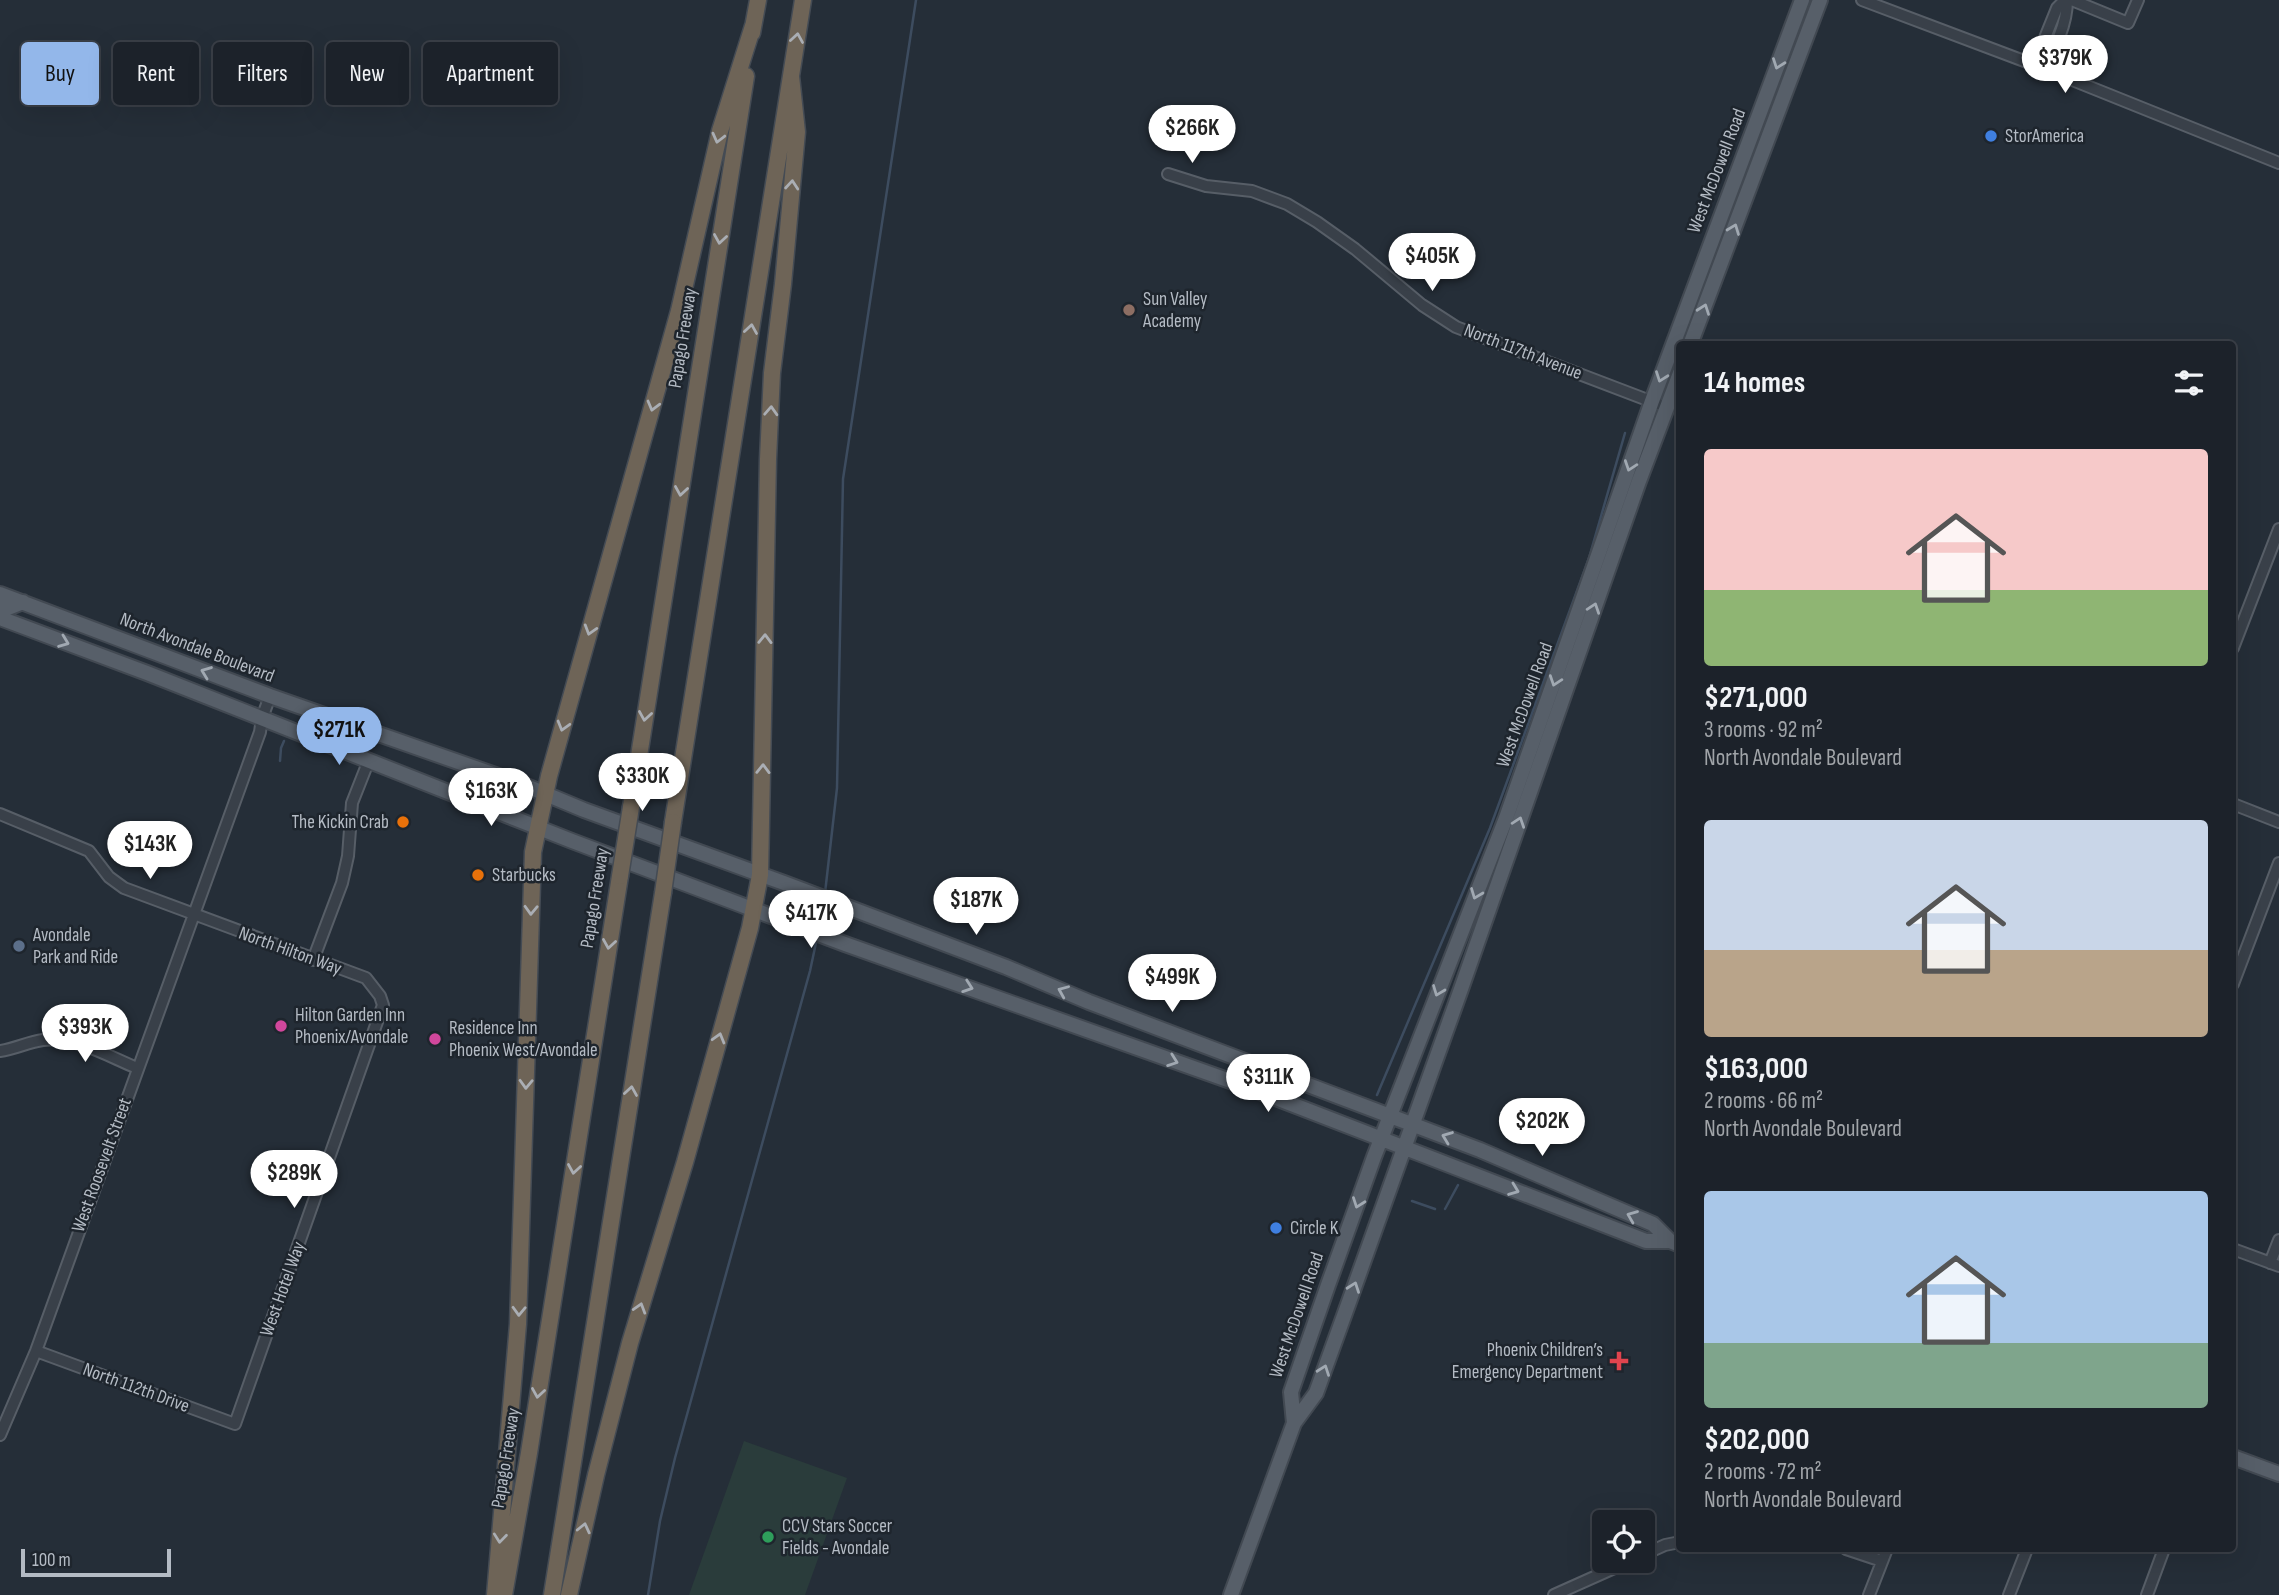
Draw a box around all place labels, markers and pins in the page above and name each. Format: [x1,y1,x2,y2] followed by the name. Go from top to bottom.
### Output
[2016,36,2114,95] pin: $379K
[1143,106,1241,165] pin: $266K
[2005,125,2084,148] place label: StorAmerica
[1983,128,1999,144] marker: StorAmerica
[1383,233,1481,293] pin: $405K
[1142,288,1208,333] place label: Sun Valley Academy
[1121,302,1137,318] marker: Sun Valley Academy
[290,708,388,767] pin: $271K
[593,754,691,813] pin: $330K
[442,768,540,828] pin: $163K
[291,811,389,834] place label: The Kickin Crab
[395,814,411,830] marker: The Kickin Crab
[101,822,199,881] pin: $143K
[492,864,556,887] place label: Starbucks
[470,867,486,883] marker: Starbucks
[927,878,1025,937] pin: $187K
[762,890,860,950] pin: $417K
[32,924,118,969] place label: Avondale Park and Ride
[11,938,27,954] marker: Avondale Park and Ride
[1123,954,1221,1014] pin: $499K
[36,1004,134,1064] pin: $393K
[295,1004,408,1049] place label: Hilton Garden Inn Phoenix/Avondale
[449,1017,598,1062] place label: Residence Inn Phoenix West/Avondale
[273,1018,289,1034] marker: Hilton Garden Inn Phoenix/Avondale
[427,1031,443,1047] marker: Residence Inn Phoenix West/Avondale
[1219,1054,1317,1114] pin: $311K
[1493,1098,1591,1158] pin: $202K
[245,1150,343,1210] pin: $289K
[1290,1217,1339,1240] place label: Circle K
[1268,1220,1284,1236] marker: Circle K
[1452,1339,1603,1384] place label: Phoenix Children’s Emergency Department
[1609,1351,1629,1371] marker: Phoenix Children’s Emergency Department
[782,1515,893,1560] place label: CCV Stars Soccer Fields - Avondale
[760,1529,776,1545] marker: CCV Stars Soccer Fields - Avondale

